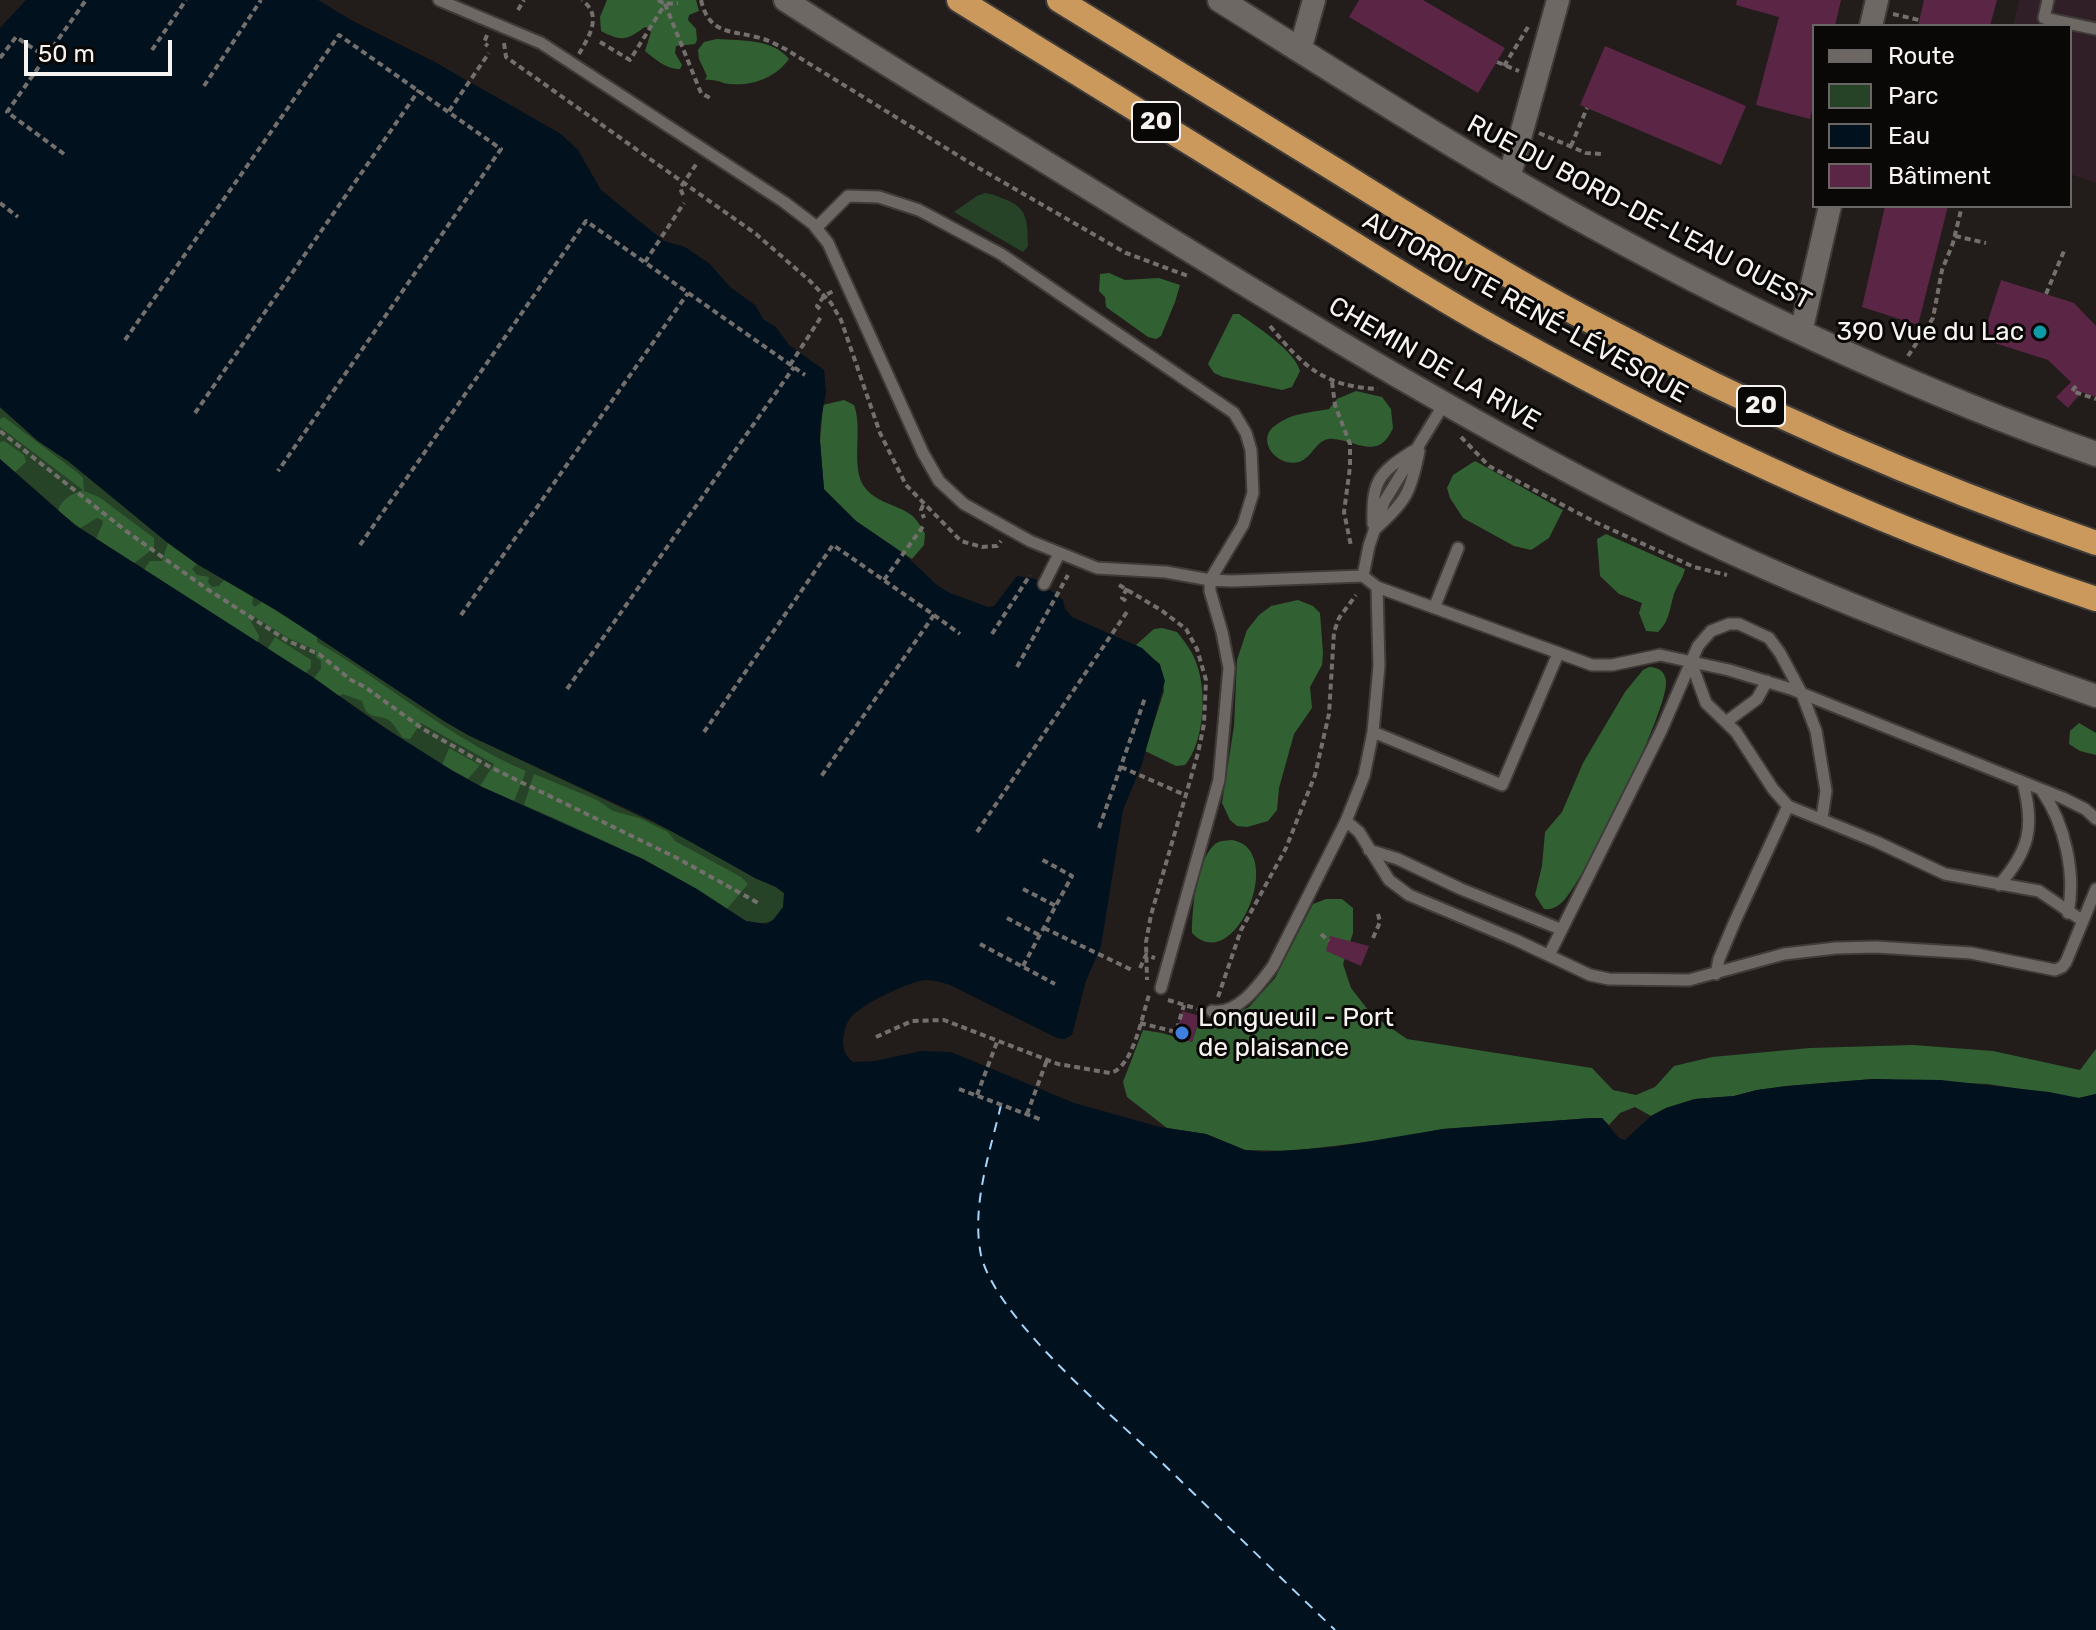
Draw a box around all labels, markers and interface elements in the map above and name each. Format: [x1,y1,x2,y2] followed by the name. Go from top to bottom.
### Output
[28,24,176,74] scale bar
[1812,24,2072,208] legend
[38,40,95,68] text: 50 m
[1888,42,1955,70] text: Route
[1888,82,1939,110] text: Parc
[1132,102,1180,142] road number: 20
[1462,109,1816,317] street label: RUE DU BORD-DE-L'EAU OUEST
[1888,122,1930,150] text: Eau
[1888,162,1991,190] text: Bâtiment
[1357,205,1693,411] street label: AUTOROUTE RENÉ-LÉVESQUE
[1323,291,1545,437] street label: CHEMIN DE LA RIVE
[1837,316,2024,348] place label: 390 Vue du Lac
[2031,323,2049,341] marker: 390 Vue du Lac
[1737,386,1785,426] road number: 20
[1198,1002,1394,1064] place label: Longueuil - Port de plaisance
[1173,1024,1191,1042] marker: Longueuil - Port de plaisance

